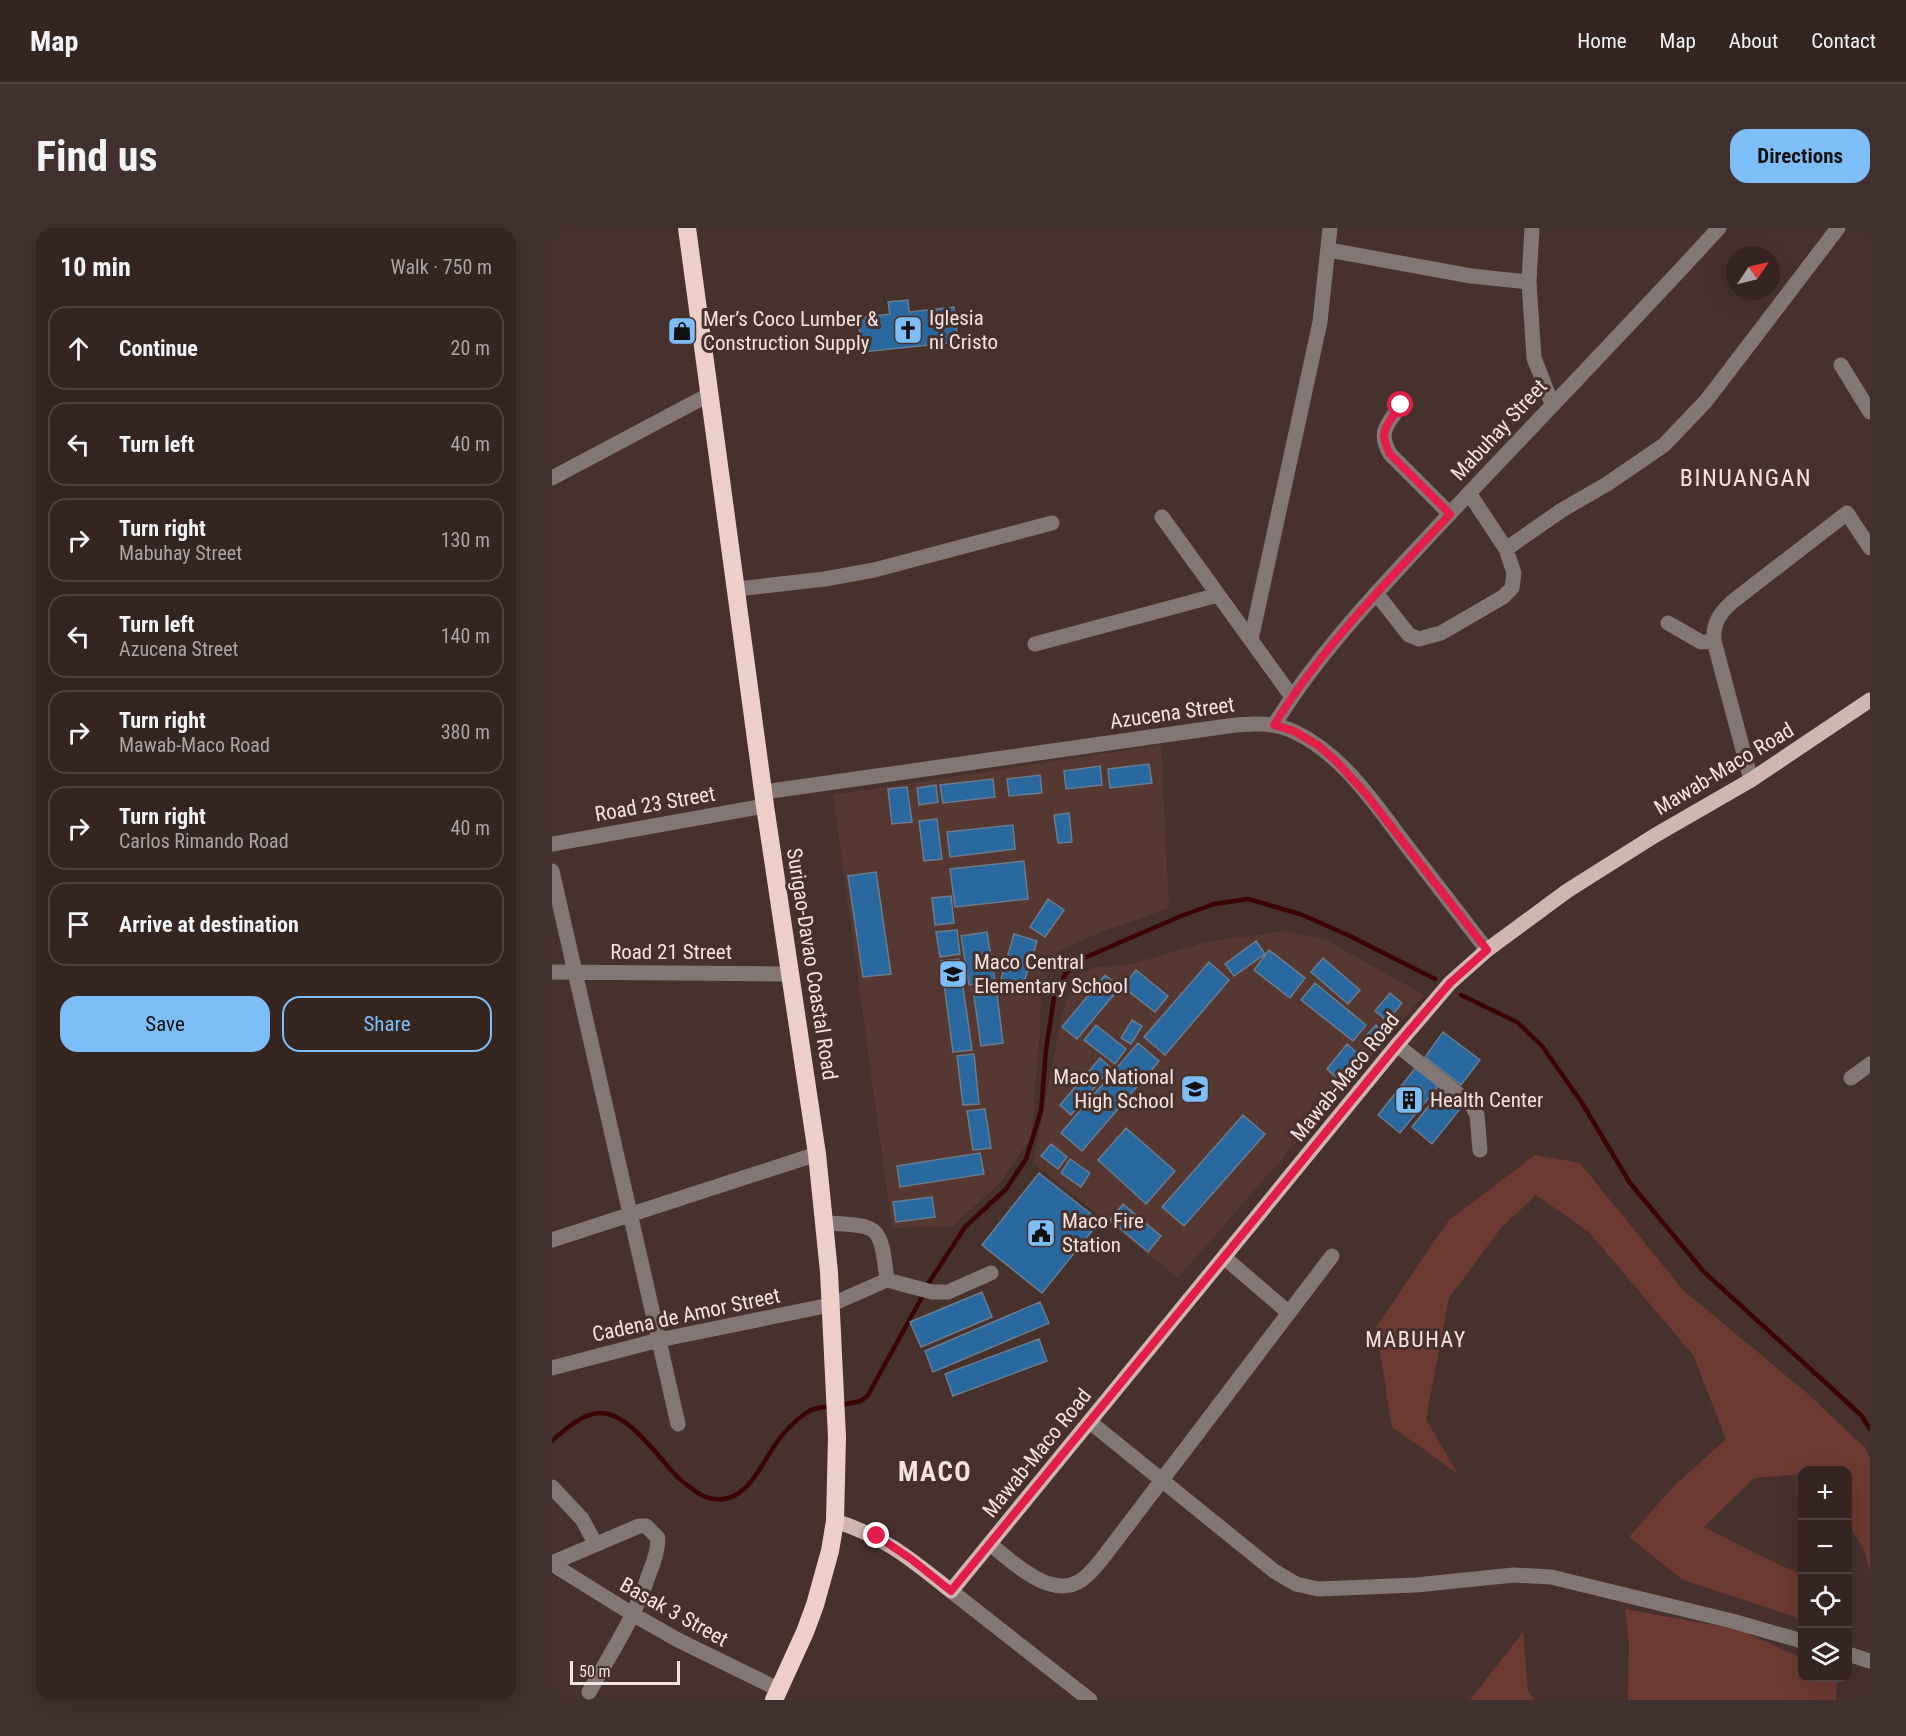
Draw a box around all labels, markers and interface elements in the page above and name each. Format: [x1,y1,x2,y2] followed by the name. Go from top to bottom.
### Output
[30,25,78,58] text: Map
[1577,29,1627,53] text: Home
[1660,29,1696,53] text: Map
[1729,29,1778,53] text: About
[1811,29,1876,53] text: Contact
[1730,129,1870,183] button: Directions
[36,132,157,181] text: Find us
[1726,246,1780,300] north arrow
[60,252,131,282] text: 10 min
[391,255,492,279] text: Walk · 750 m
[929,306,998,354] place label: Iglesia ni Cristo
[703,307,879,355] place label: Mer’s Coco Lumber & Construction Supply
[892,314,924,346] church icon: Iglesia ni Cristo
[666,315,698,347] shop icon: Mer’s Coco Lumber & Construction Supply
[62,332,95,365] icon: ahead
[119,336,198,361] text: Continue
[451,336,490,360] text: 20 m
[1446,375,1552,485] street label: Mabuhay Street
[1387,391,1413,417] route start
[62,428,95,461] icon: left
[119,432,194,457] text: Turn left
[451,432,490,456] text: 40 m
[1680,464,1812,492] district label: BINUANGAN
[119,516,206,541] text: Turn right
[62,524,95,557] icon: right
[441,528,490,552] text: 130 m
[119,541,242,565] text: Mabuhay Street
[119,612,194,637] text: Turn left
[62,620,95,653] icon: left
[441,624,490,648] text: 140 m
[119,637,238,661] text: Azucena Street
[1108,692,1236,734] street label: Azucena Street
[119,708,206,733] text: Turn right
[62,716,95,749] icon: right
[1650,718,1798,820] street label: Mawab-Maco Road
[441,720,490,744] text: 380 m
[119,733,270,757] text: Mawab-Maco Road
[593,782,717,826] street label: Road 23 Street
[119,804,206,829] text: Turn right
[62,812,95,845] icon: right
[451,816,490,840] text: 40 m
[119,829,289,853] text: Carlos Rimando Road
[782,846,842,1082] street label: Surigao-Davao Coastal Road
[62,908,95,941] icon: arrive
[119,912,299,937] text: Arrive at destination
[610,940,732,964] street label: Road 21 Street
[974,950,1128,998] place label: Maco Central Elementary School
[937,958,969,990] school or university icon: Maco Central Elementary School
[60,996,270,1052] button: Save
[282,996,492,1052] button: Share
[1286,1008,1404,1146] street label: Mawab-Maco Road
[1053,1065,1174,1113] place label: Maco National High School
[1179,1073,1211,1105] school or university icon: Maco National High School
[1393,1084,1425,1116] building icon: Health Center
[1430,1088,1543,1112] place label: Health Center
[1062,1209,1144,1257] place label: Maco Fire Station
[1025,1217,1057,1249] public building icon: Maco Fire Station
[590,1283,782,1347] street label: Cadena de Amor Street
[1365,1327,1467,1352] district label: MABUHAY
[978,1384,1096,1522] street label: Mawab-Maco Road
[898,1456,972,1488] district label: MACO
[1798,1466,1852,1682] map controls
[1798,1466,1852,1520] button: +
[1798,1520,1852,1574] button: −
[863,1522,889,1548] route end
[616,1572,732,1652] street label: Basak 3 Street
[1798,1574,1852,1628] button: locate
[1798,1628,1852,1682] button: layers
[570,1658,680,1686] scale bar
[579,1662,611,1681] text: 50 m

